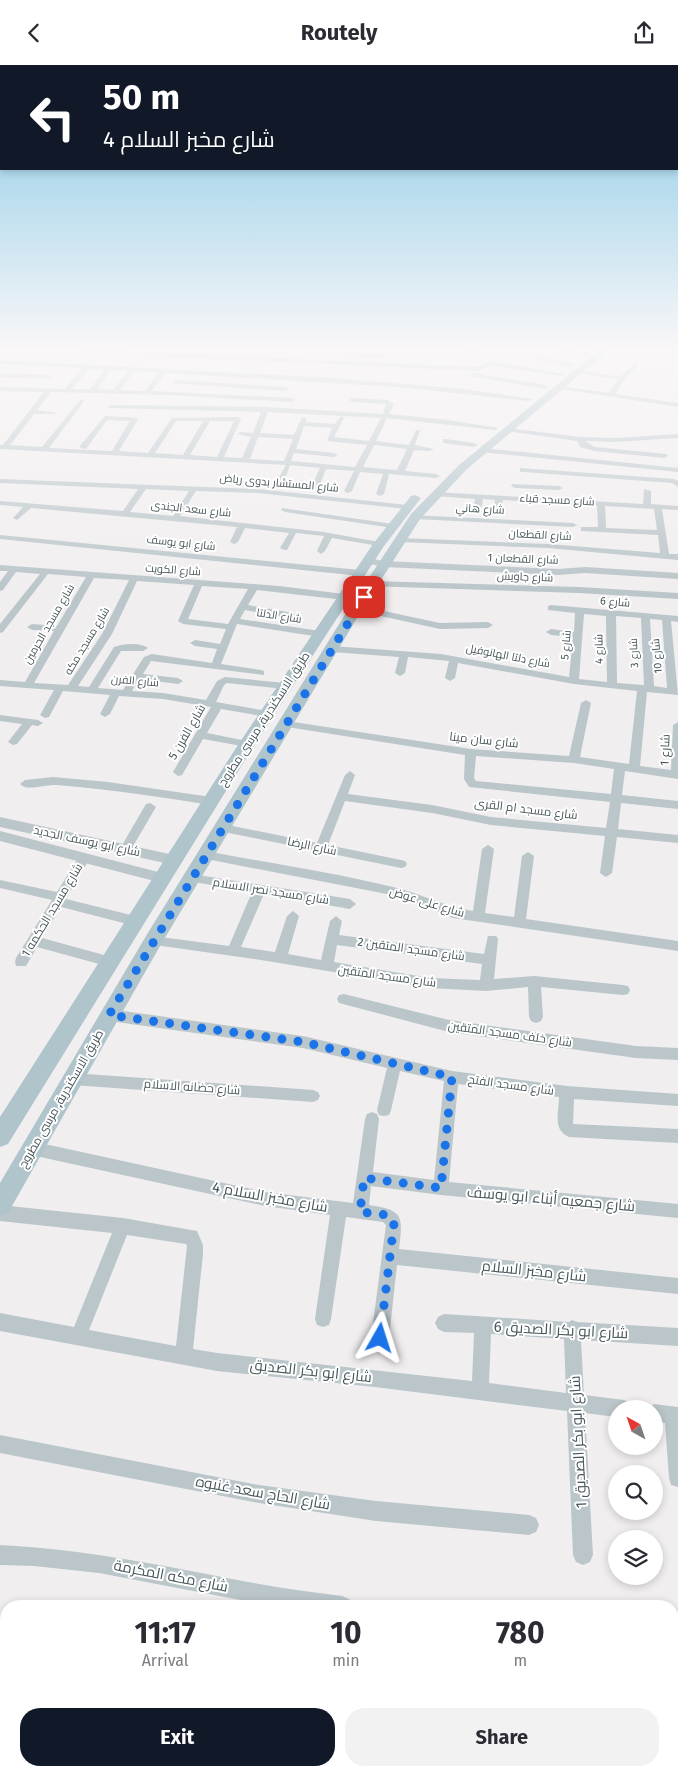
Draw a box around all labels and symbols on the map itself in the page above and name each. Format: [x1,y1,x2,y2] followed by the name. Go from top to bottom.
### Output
[219,471,339,496] street label: شارع المستشار بدوى رياض
[519,492,595,509] street label: شارع مسجد قباء
[150,498,232,521] street label: شارع سعد الجندى
[455,501,505,519] street label: شارع هاني
[508,527,572,544] street label: شارع القطعان
[146,533,216,554] street label: شارع ابو يوسف
[487,551,559,568] street label: شارع القطعان 1
[145,562,201,579] street label: شارع الكويت
[497,570,553,585] street label: شارع جاويش
[343,576,385,618] pin
[21,582,78,667] street label: شارع مسجد الحرمين
[599,594,631,611] street label: شارع 6
[62,605,113,678] street label: شارع مسجد مكه
[255,606,303,627] street label: شارع الدلتا
[558,630,575,660] street label: شارع 5
[592,634,607,664] street label: شارع 4
[627,638,642,668] street label: شارع 3
[649,638,666,674] street label: شارع 10
[465,641,551,672] street label: شارع دلتا الهانوفيل
[215,649,314,789] street label: طريق الاسكندرية, مرسى مطروح
[110,672,159,691] street label: شارع الفرن
[166,702,209,763] street label: شارع الفرن 5
[449,729,519,752] street label: شارع سان مينا
[657,734,674,766] street label: شارع 1
[474,796,578,823] street label: شارع مسجد ام القرى
[32,823,142,860] street label: شارع ابو يوسف الجديد
[286,834,338,859] street label: شارع الرضا
[19,861,86,960] street label: شارع مسجد الحكمه 1
[212,875,330,908] street label: شارع مسجد نصر الاسلام
[388,884,466,921] street label: شارع على عوض
[356,935,466,964] street label: شارع مسجد المتقين 2
[337,962,437,991] street label: شارع مسجد المتقين
[447,1018,573,1051] street label: شارع خلف مسجد المتقين
[16,1027,107,1171] street label: طريق الاسكندرية, مرسى مطروح
[467,1072,555,1099] street label: شارع مسجد الفتح
[143,1077,241,1098] street label: شارع حضانه الاسلام
[210,1178,329,1218] street label: شارع مخبز السلام 4
[466,1182,636,1217] street label: شارع جمعيه أبناء ابو يوسف
[481,1257,587,1287] street label: شارع مخبز السلام
[353,1311,405,1363] position arrow
[493,1317,629,1345] street label: شارع ابو بكر الصديق 6
[249,1356,373,1388] street label: شارع ابو بكر الصديق
[566,1375,592,1509] street label: شارع ابو بكر الصديق 1
[608,1400,662,1455] north arrow
[194,1472,332,1516] street label: شارع الحاج سعد غنيوه
[112,1556,230,1598] street label: شارع مكه المكرمة

